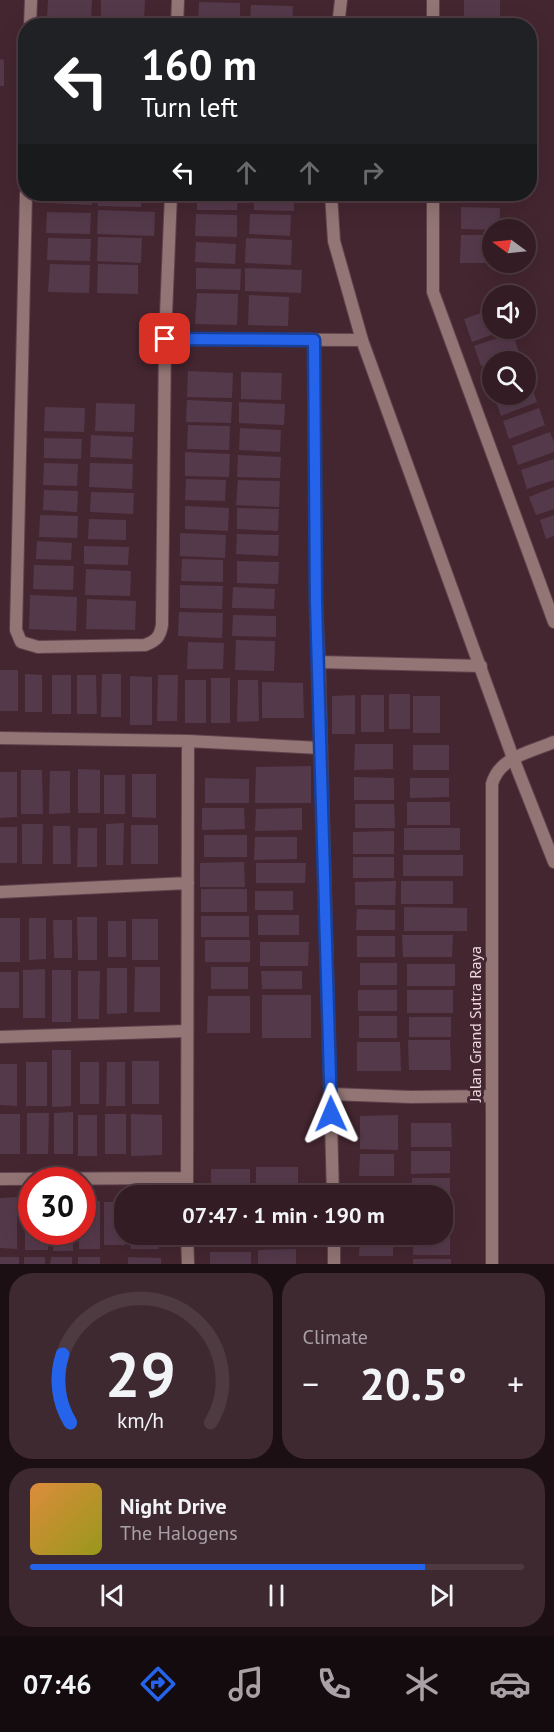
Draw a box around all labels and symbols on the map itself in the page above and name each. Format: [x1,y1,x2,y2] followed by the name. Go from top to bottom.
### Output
[482,219,536,273] north arrow
[139,313,190,364] pin
[465,946,485,1103] street label: Jalan Grand Sutra Raya
[299,1082,363,1146] position arrow
[18,1167,96,1245] speed limit sign: 30

